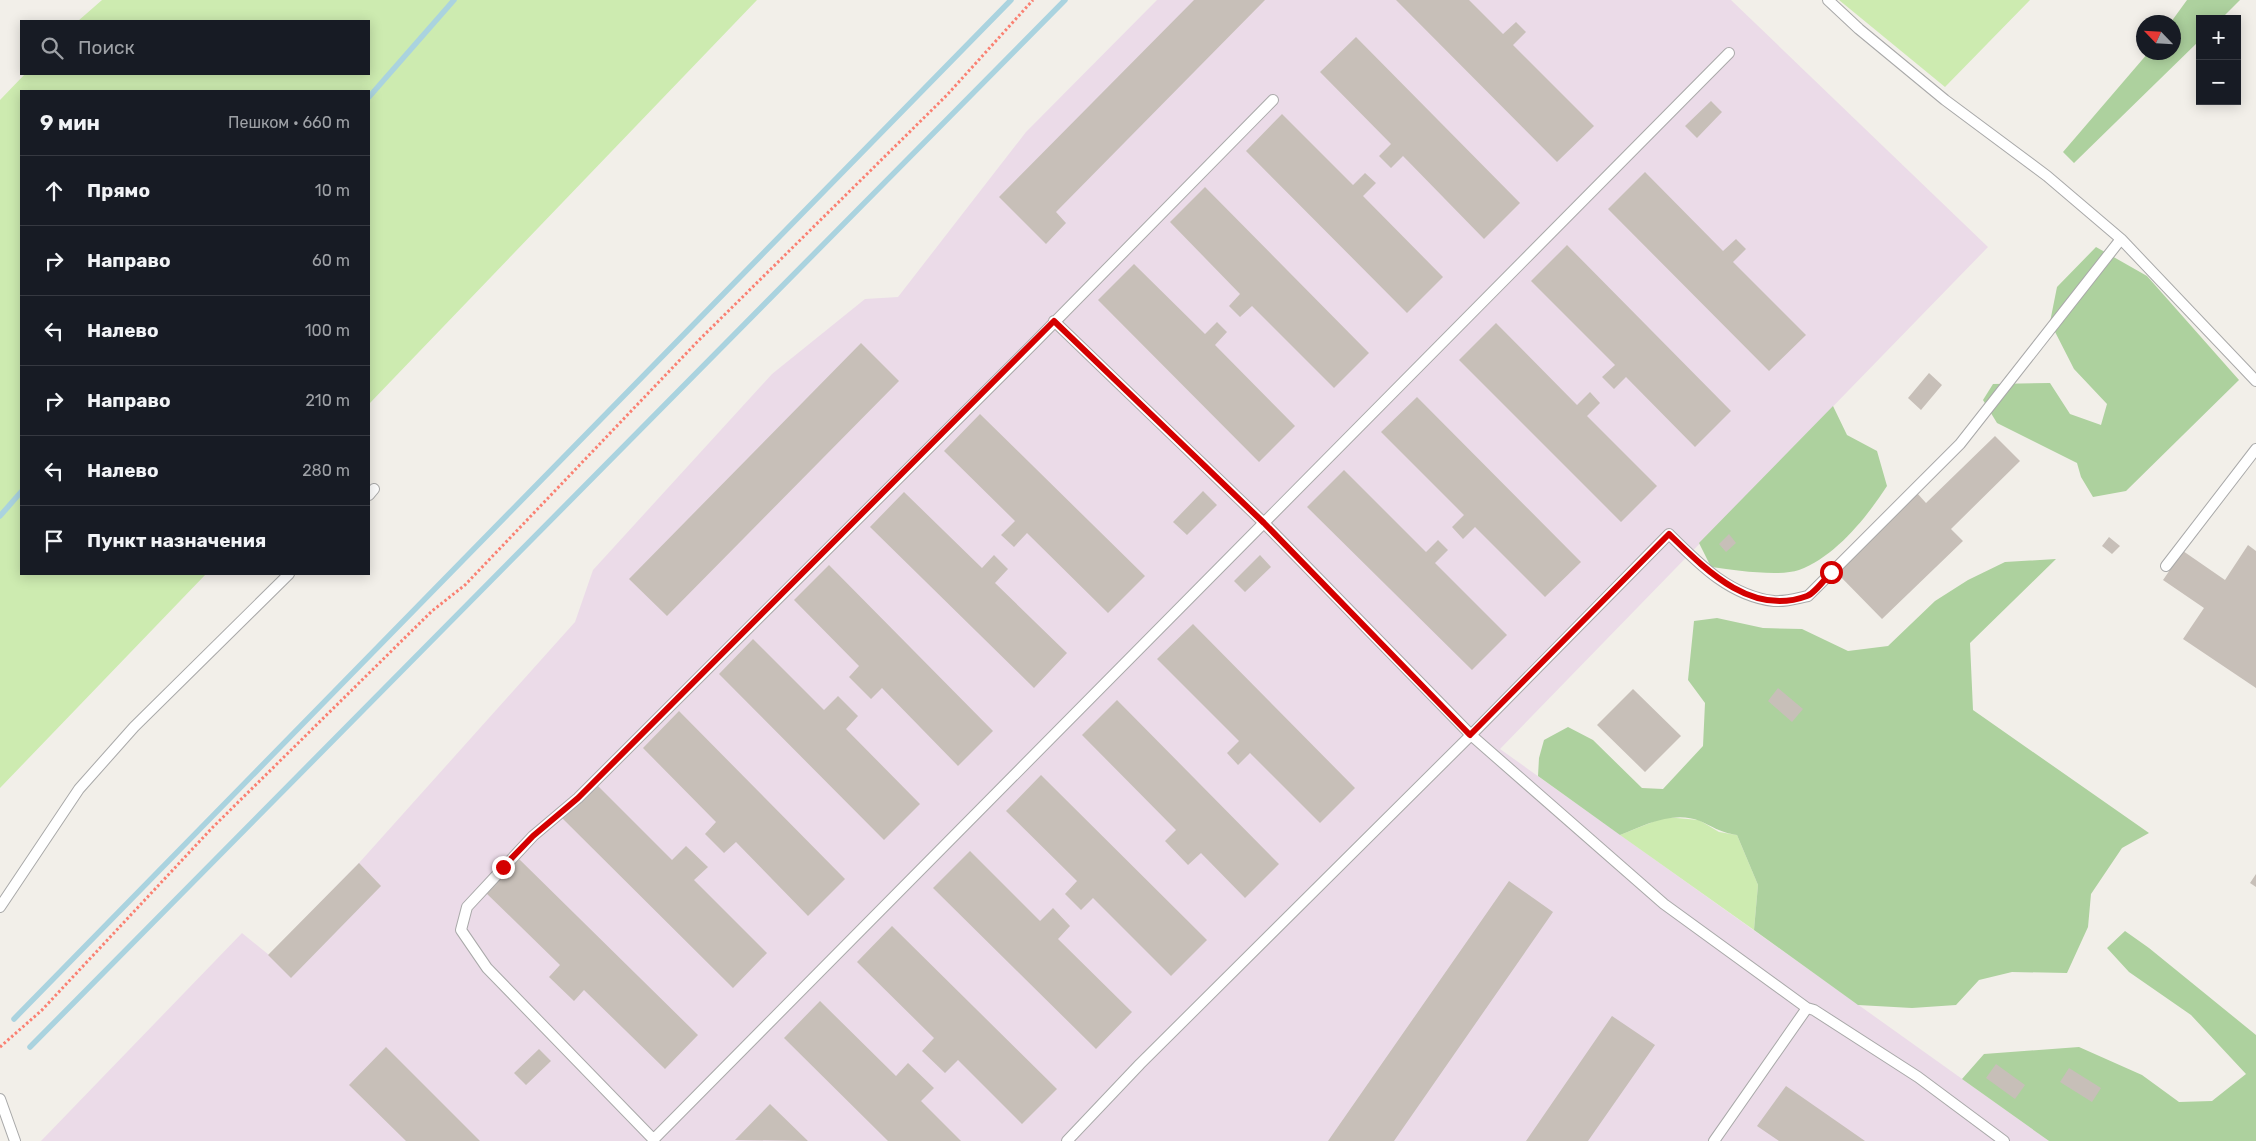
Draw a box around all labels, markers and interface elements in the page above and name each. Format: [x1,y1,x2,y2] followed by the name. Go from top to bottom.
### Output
[2136,15,2181,60] north arrow
[2196,15,2241,105] map controls
[2196,15,2241,60] button: +
[20,20,370,75] search box
[38,34,66,62] icon: search
[78,36,135,59] text: Поиск
[2196,60,2241,105] button: −
[40,110,100,135] text: 9 мин
[228,113,350,132] text: Пешком · 660 m
[40,177,68,205] icon: ahead
[87,179,150,202] text: Прямо
[315,181,350,200] text: 10 m
[40,247,68,275] icon: right
[87,249,171,272] text: Направо
[312,251,350,270] text: 60 m
[40,317,68,345] icon: left
[87,319,159,342] text: Налево
[305,321,350,340] text: 100 m
[40,387,68,415] icon: right
[87,389,171,412] text: Направо
[305,391,350,410] text: 210 m
[40,457,68,485] icon: left
[87,459,159,482] text: Налево
[302,461,350,480] text: 280 m
[40,527,68,555] icon: arrive
[87,529,266,552] text: Пункт назначения
[1820,561,1843,584] route start
[492,856,515,879] route end

